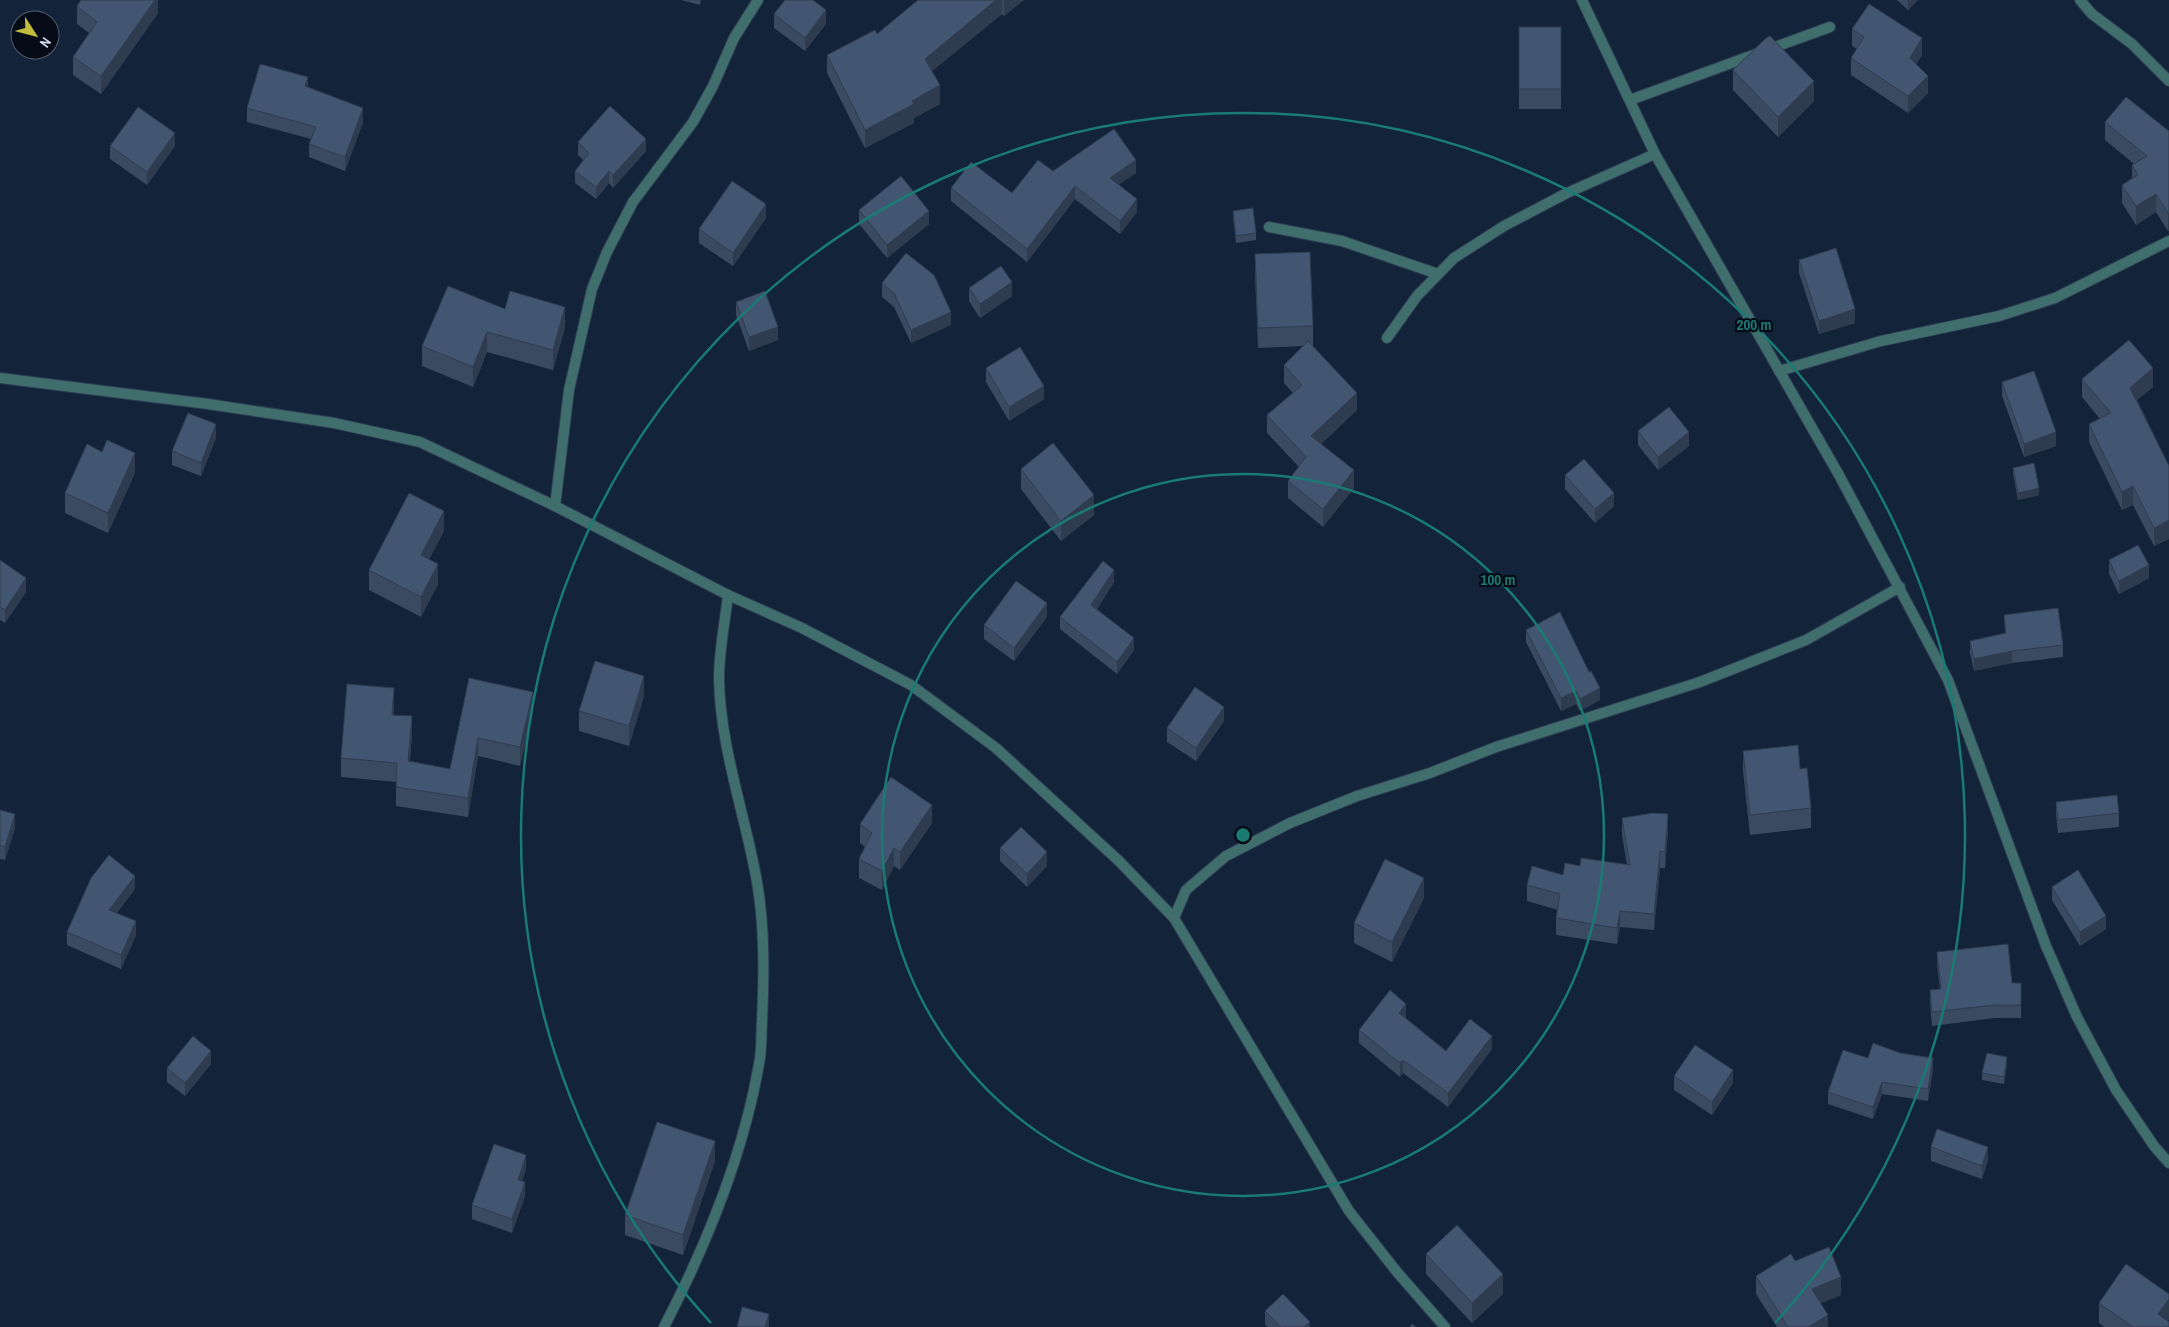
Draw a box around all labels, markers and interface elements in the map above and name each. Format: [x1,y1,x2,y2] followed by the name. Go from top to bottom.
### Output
[10,10,60,60] north arrow
[36,34,55,51] text: N
[1737,314,1771,335] text: 200 m
[1481,569,1515,590] text: 100 m
[1234,826,1252,844] centre of rings

